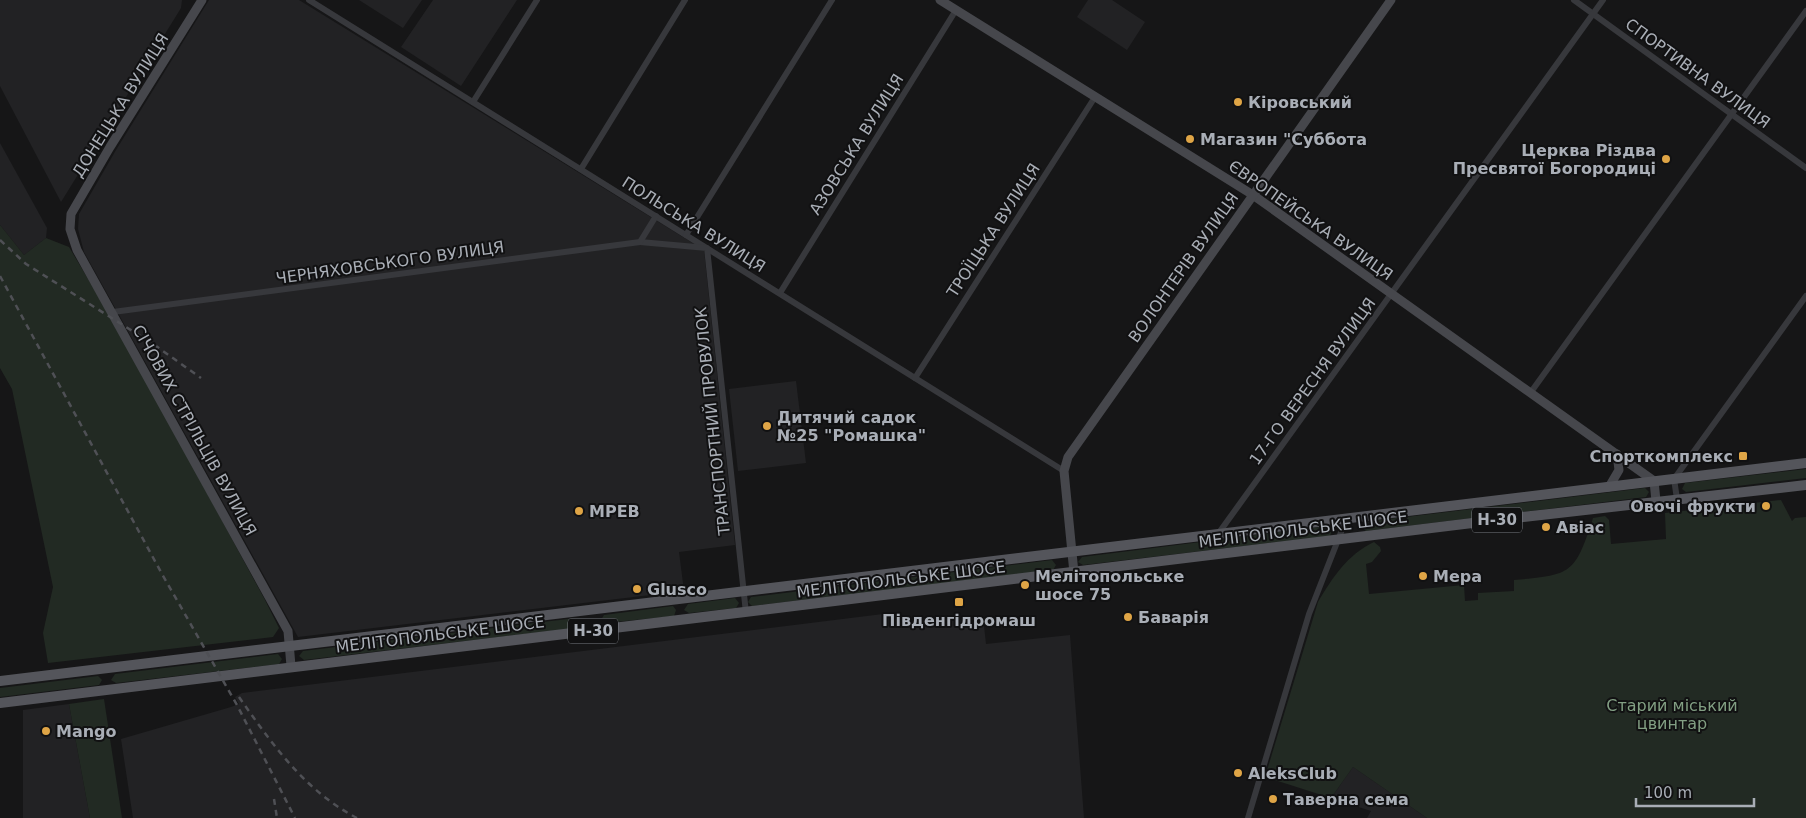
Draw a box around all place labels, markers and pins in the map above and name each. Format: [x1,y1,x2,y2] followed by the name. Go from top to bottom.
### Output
[1248,93,1352,112] place label: Кіровський
[1232,96,1244,108] marker: Кіровський
[1200,130,1367,149] place label: Магазин "Суббота
[1184,133,1196,145] marker: Магазин "Суббота
[1453,141,1656,178] place label: Церква Різдва Пресвятої Богородиці
[1660,153,1672,165] marker: Церква Різдва Пресвятої Богородиці
[777,408,926,445] place label: Дитячий садок №25 "Ромашка"
[761,420,773,432] marker: Дитячий садок №25 "Ромашка"
[1590,447,1733,466] place label: Спорткомплекс
[1737,450,1749,462] marker: Спорткомплекс
[1630,497,1756,516] place label: Овочі фрукти
[1760,500,1772,512] marker: Овочі фрукти
[589,502,640,521] place label: МРЕВ
[573,505,585,517] marker: МРЕВ
[1556,518,1604,537] place label: Авіас
[1540,521,1552,533] marker: Авіас
[1035,567,1185,604] place label: Мелітопольське шосе 75
[1433,567,1482,586] place label: Мера
[1417,570,1429,582] marker: Мера
[1019,579,1031,591] marker: Мелітопольське шосе 75
[647,580,707,599] place label: Glusco
[631,583,643,595] marker: Glusco
[953,596,965,608] marker: Південгідромаш
[1138,608,1209,627] place label: Баварія
[882,611,1036,630] place label: Південгідромаш
[1122,611,1134,623] marker: Баварія
[56,722,117,741] place label: Mango
[40,725,52,737] marker: Mango
[1248,764,1337,783] place label: AleksClub
[1232,767,1244,779] marker: AleksClub
[1283,790,1409,809] place label: Таверна сема
[1267,793,1279,805] marker: Таверна сема

